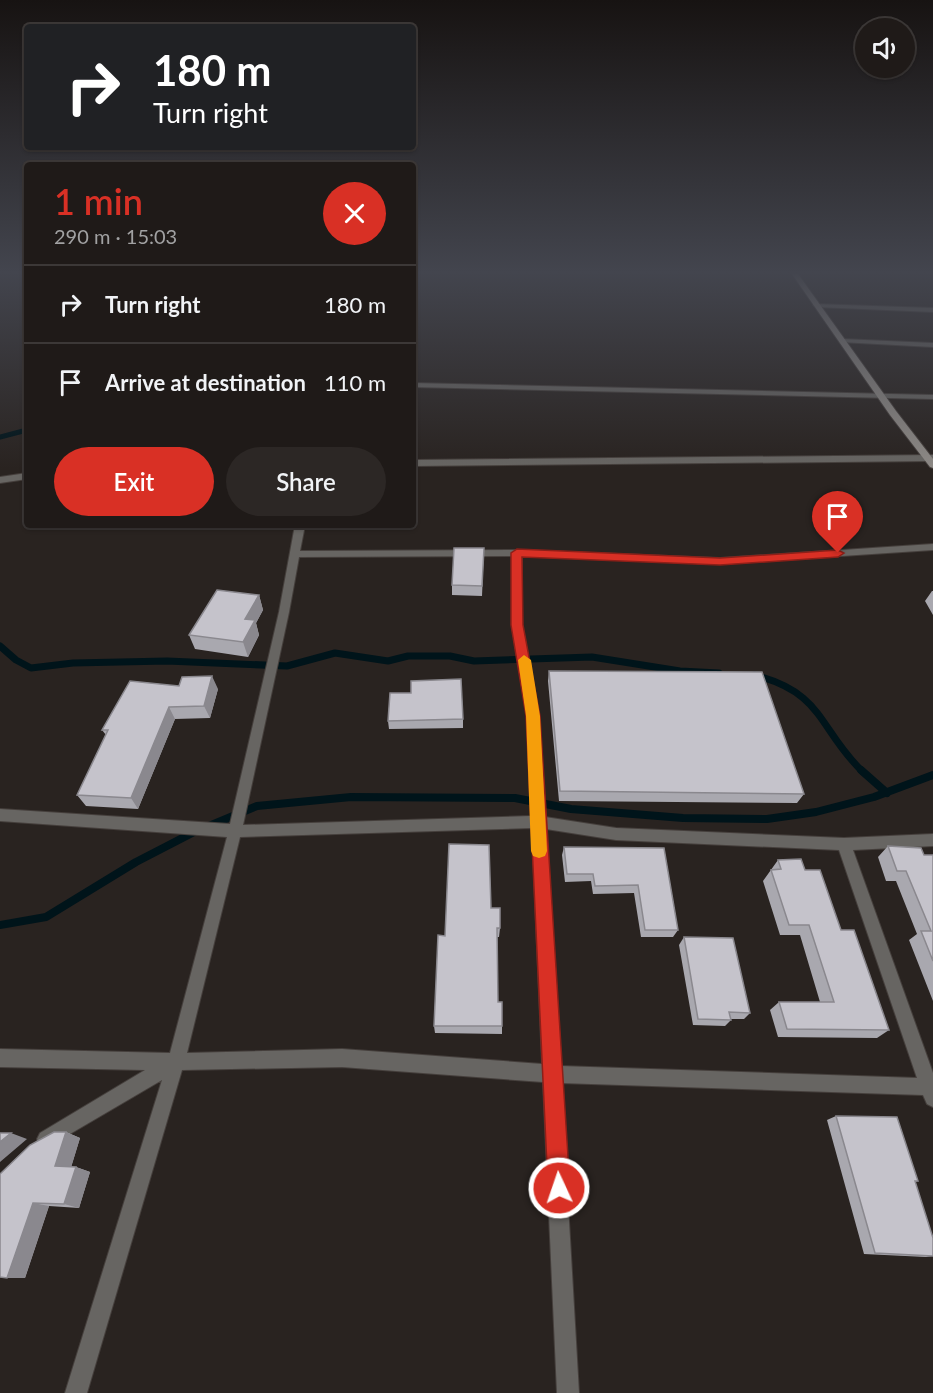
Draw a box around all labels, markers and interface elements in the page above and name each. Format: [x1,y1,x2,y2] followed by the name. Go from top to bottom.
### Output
[855,18,915,78] map controls
[855,18,915,78] button: sound
[153,45,271,95] text: 180 m
[54,48,132,126] icon: right
[153,96,268,129] text: Turn right
[54,179,143,223] text: 1 min
[323,182,386,245] button: close
[54,224,177,248] text: 290 m · 15:03
[54,288,87,321] icon: right
[105,291,200,318] text: Turn right
[324,291,386,318] text: 180 m
[54,366,87,399] icon: arrive
[105,369,306,396] text: Arrive at destination
[324,369,386,396] text: 110 m
[54,447,214,516] button: Exit
[226,447,386,516] button: Share
[812,491,863,553] pin
[821,500,854,533] icon: arrive
[527,1156,591,1220] position arrow

